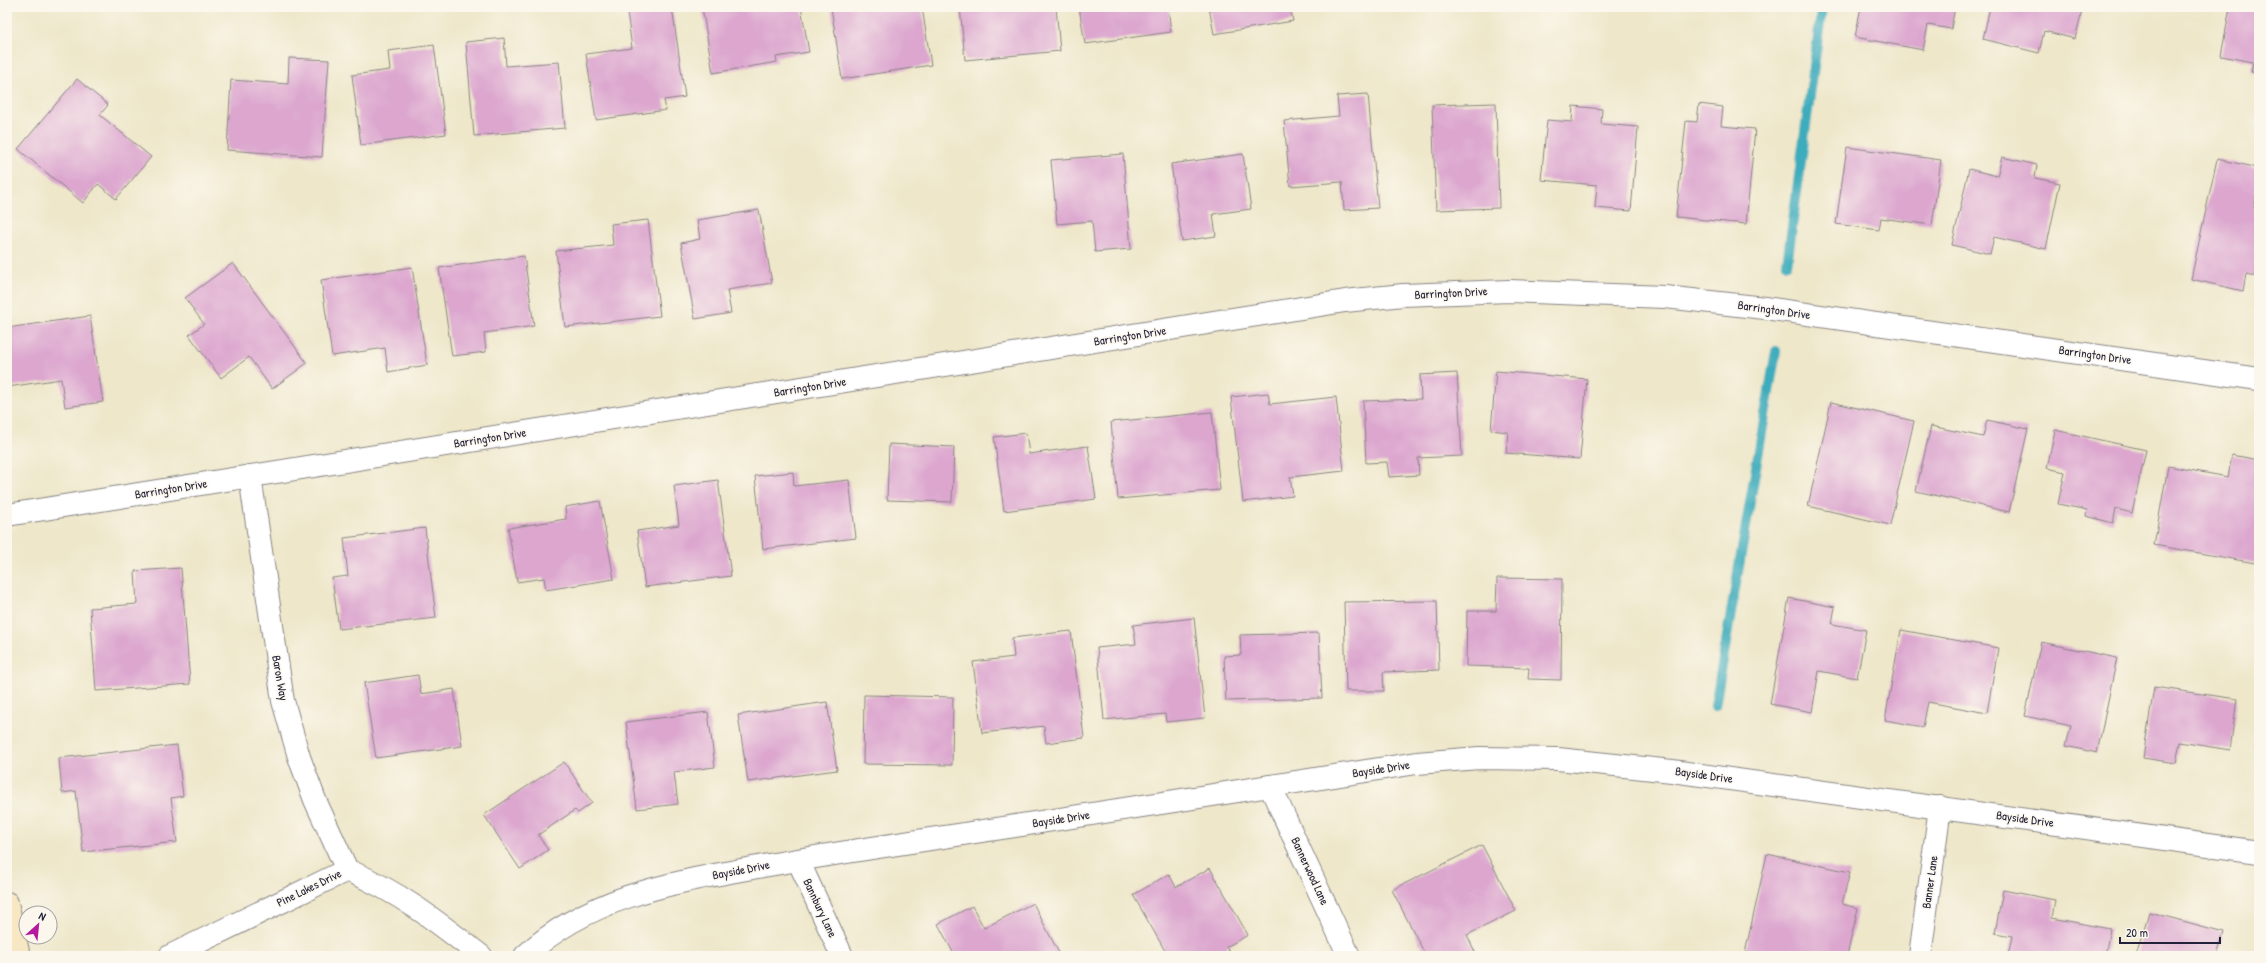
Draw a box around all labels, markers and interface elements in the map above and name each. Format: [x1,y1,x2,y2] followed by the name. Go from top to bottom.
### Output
[1414,282,1488,303] street label: Barrington Drive
[1737,296,1812,323] street label: Barrington Drive
[1092,321,1168,350] street label: Barrington Drive
[2058,341,2133,368] street label: Barrington Drive
[772,372,848,401] street label: Barrington Drive
[452,423,528,452] street label: Barrington Drive
[133,474,209,503] street label: Barrington Drive
[268,654,293,702] street label: Baron Way
[1351,756,1411,781] street label: Bayside Drive
[1674,762,1734,787] street label: Bayside Drive
[1031,806,1091,831] street label: Bayside Drive
[1995,806,2055,831] street label: Bayside Drive
[1287,834,1334,908] street label: Bannerwood Lane
[1917,854,1942,909] street label: Banner Lane
[711,856,771,883] street label: Bayside Drive
[273,864,344,911] street label: Pine Lakes Drive
[799,876,842,940] street label: Bannbury Lane
[18,905,58,945] north arrow
[37,909,48,924] text: N
[2120,919,2220,945] scale bar
[2126,924,2148,941] text: 20 m

